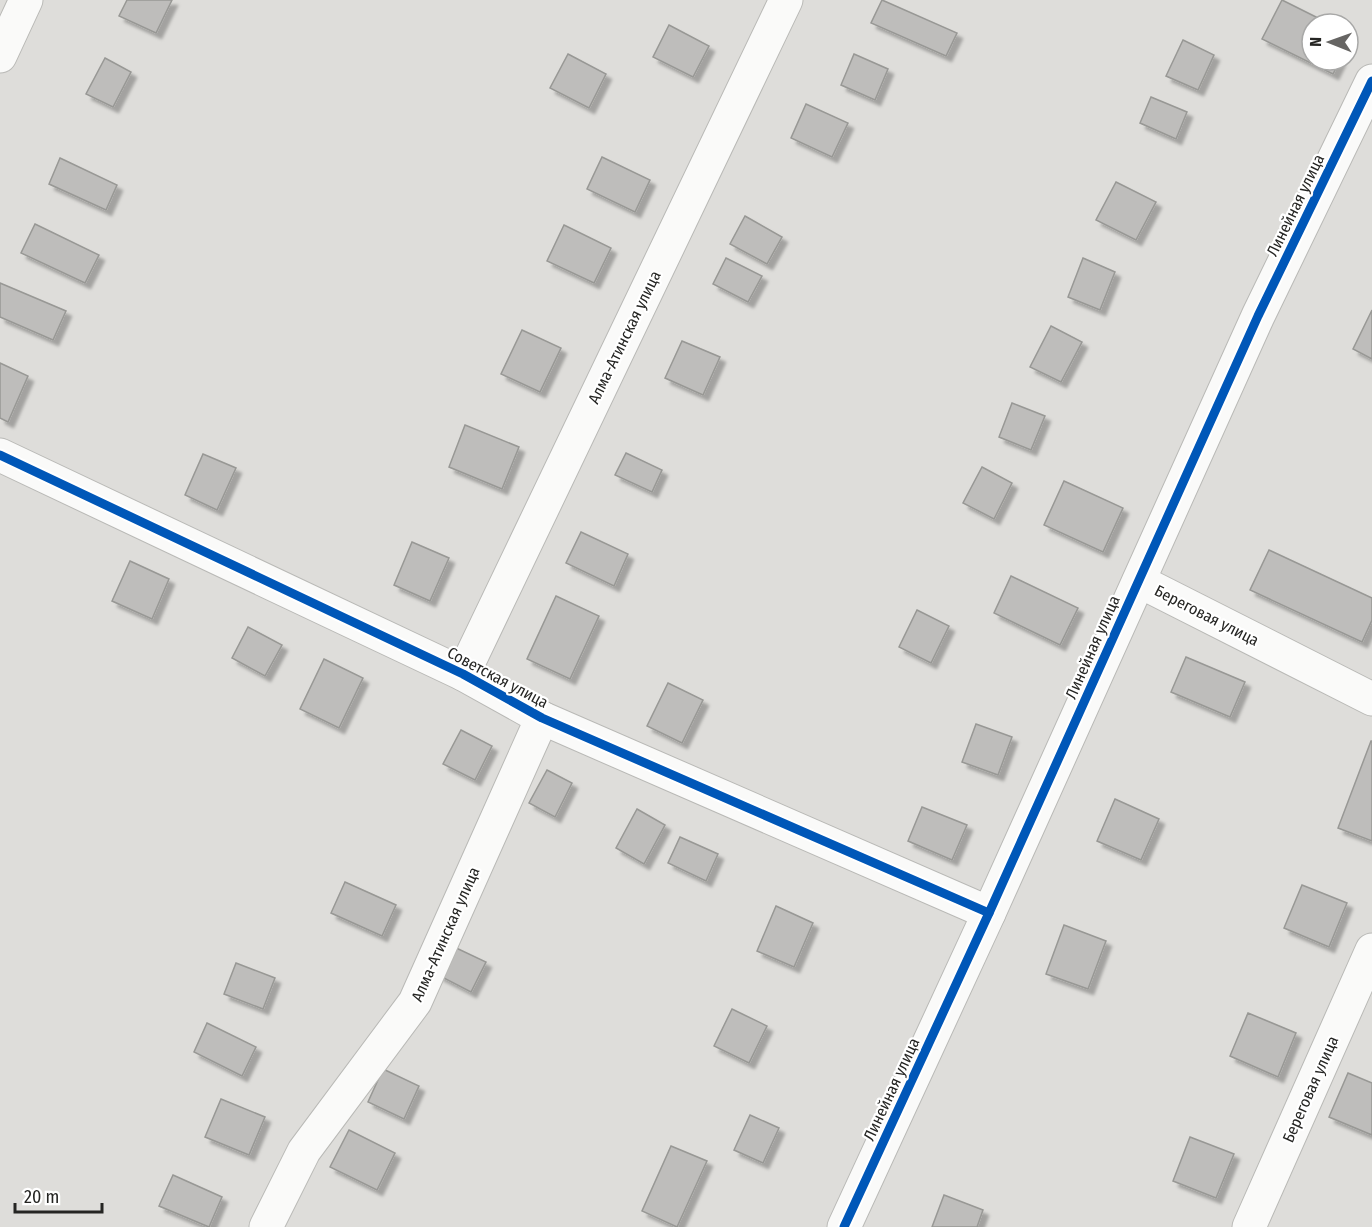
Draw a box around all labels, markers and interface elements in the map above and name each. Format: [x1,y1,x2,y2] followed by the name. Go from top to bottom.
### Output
[1300,12,1360,72] north arrow
[1306,37,1325,47] text: N
[1263,151,1328,259] street label: Линейная улица
[584,268,665,407] street label: Алма-Атинская улица
[1151,581,1262,650] street label: Береговая улица
[1061,592,1124,702] street label: Линейная улица
[444,643,552,712] street label: Советская улица
[407,864,484,1004] street label: Алма-Атинская улица
[1279,1033,1342,1145] street label: Береговая улица
[859,1035,924,1144] street label: Линейная улица
[15,1176,102,1214] scale bar
[24,1186,59,1208] text: 20 m

